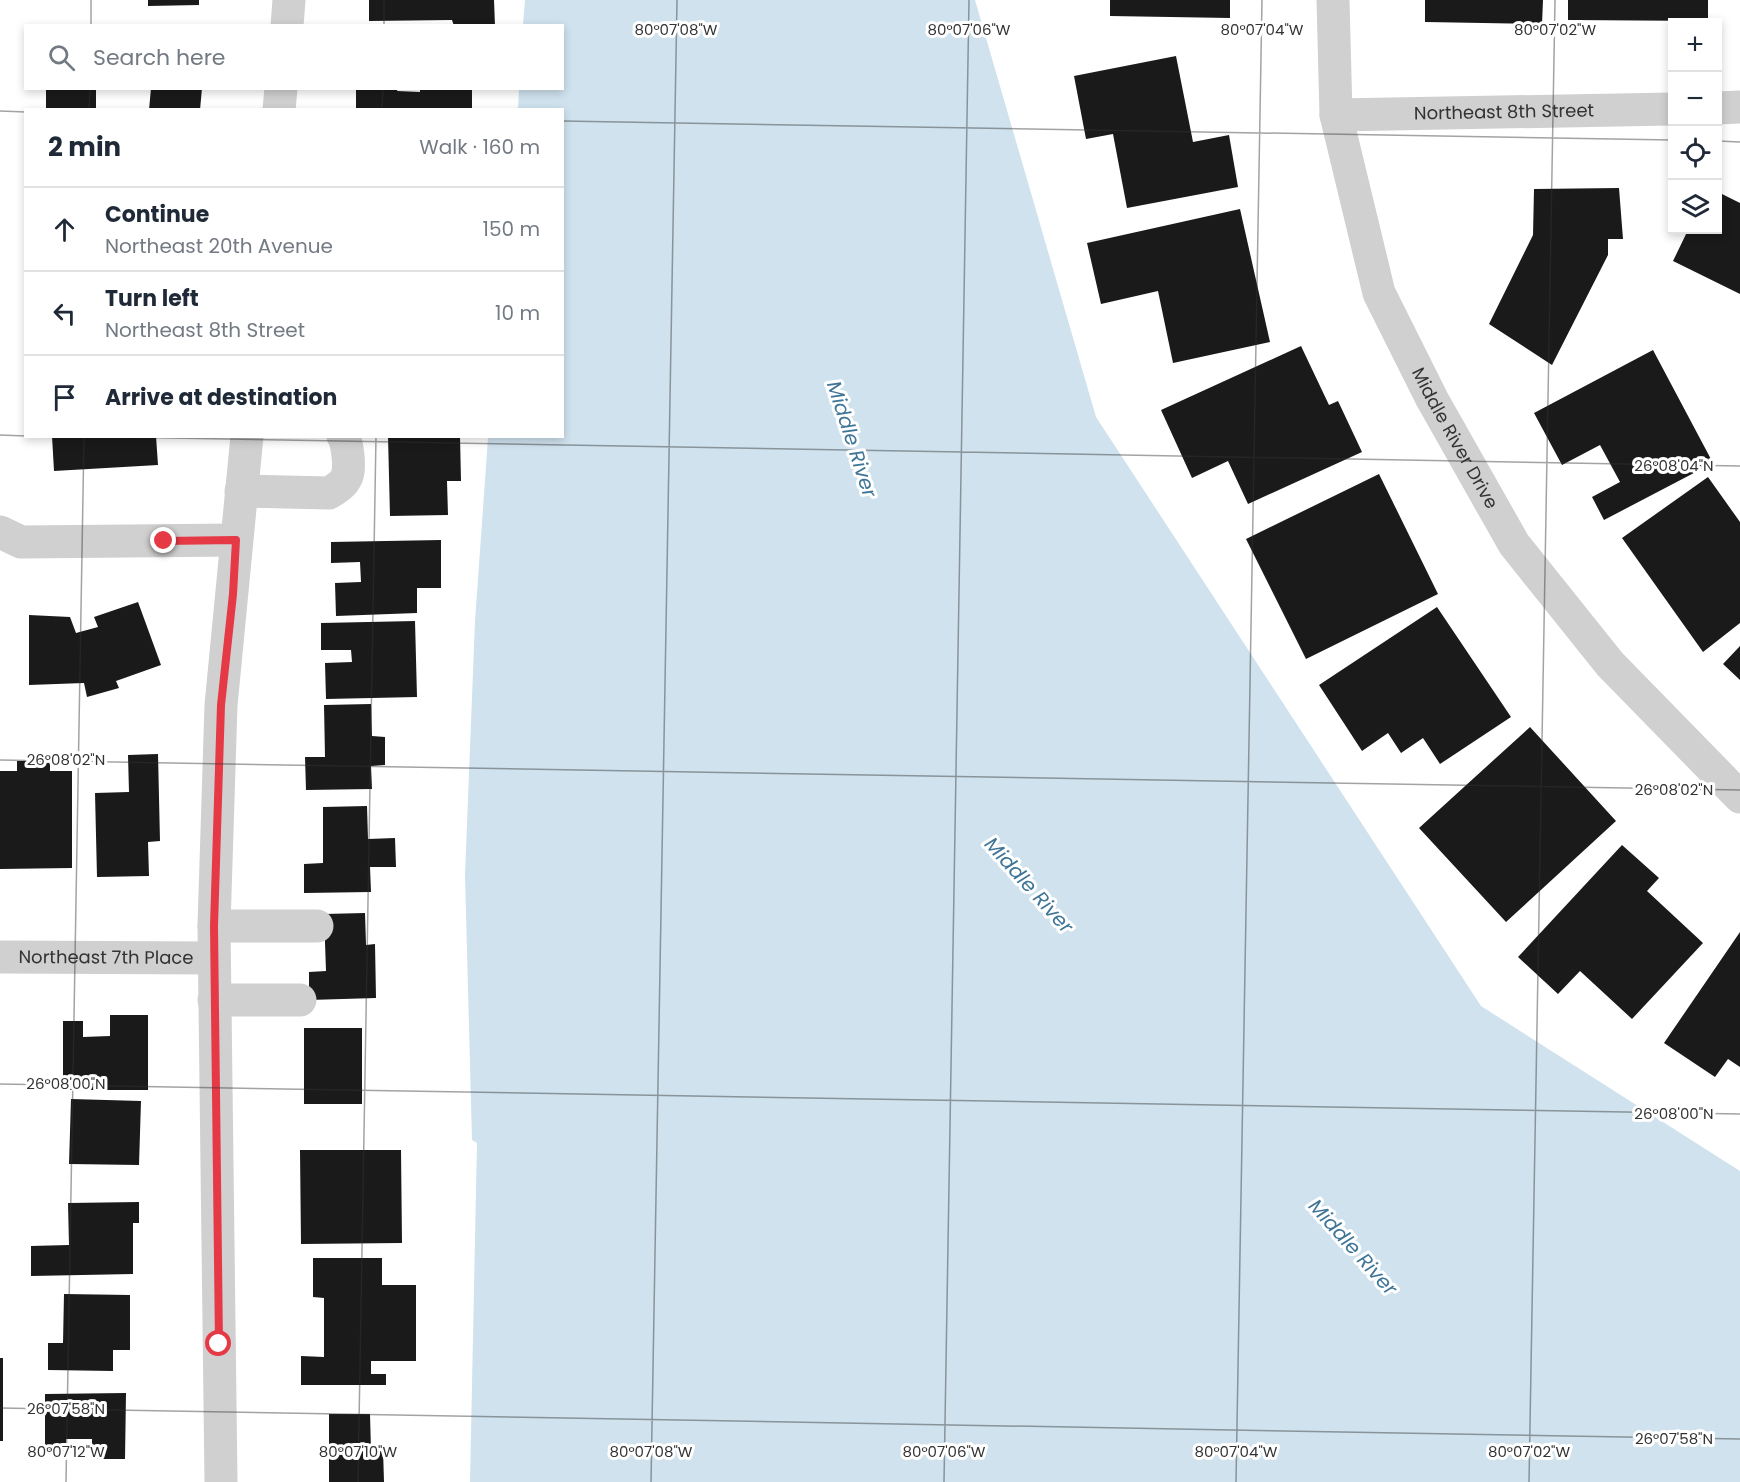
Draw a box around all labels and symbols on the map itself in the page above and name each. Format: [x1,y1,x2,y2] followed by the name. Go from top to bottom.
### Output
[635,19,718,40] text: 80°07'08"W
[928,19,1011,40] text: 80°07'06"W
[1221,19,1304,40] text: 80°07'04"W
[1514,19,1596,40] text: 80°07'02"W
[1414,97,1594,126] street label: Northeast 8th Street
[1406,363,1505,513] street label: Middle River Drive
[820,377,884,501] water label: Middle River
[1634,455,1714,476] text: 26°08'04"N
[150,527,176,553] route end
[27,749,105,770] text: 26°08'02"N
[1635,779,1713,800] text: 26°08'02"N
[978,831,1080,940] water label: Middle River
[18,944,194,970] street label: Northeast 7th Place
[26,1073,106,1094] text: 26°08'00"N
[1634,1103,1714,1124] text: 26°08'00"N
[1302,1193,1404,1302] water label: Middle River
[205,1330,231,1356] route start
[27,1398,105,1419] text: 26°07'58"N
[1635,1428,1713,1449] text: 26°07'58"N
[27,1441,105,1462] text: 80°07'12"W
[319,1441,397,1462] text: 80°07'10"W
[610,1441,693,1462] text: 80°07'08"W
[903,1441,986,1462] text: 80°07'06"W
[1195,1441,1278,1462] text: 80°07'04"W
[1488,1441,1570,1462] text: 80°07'02"W

